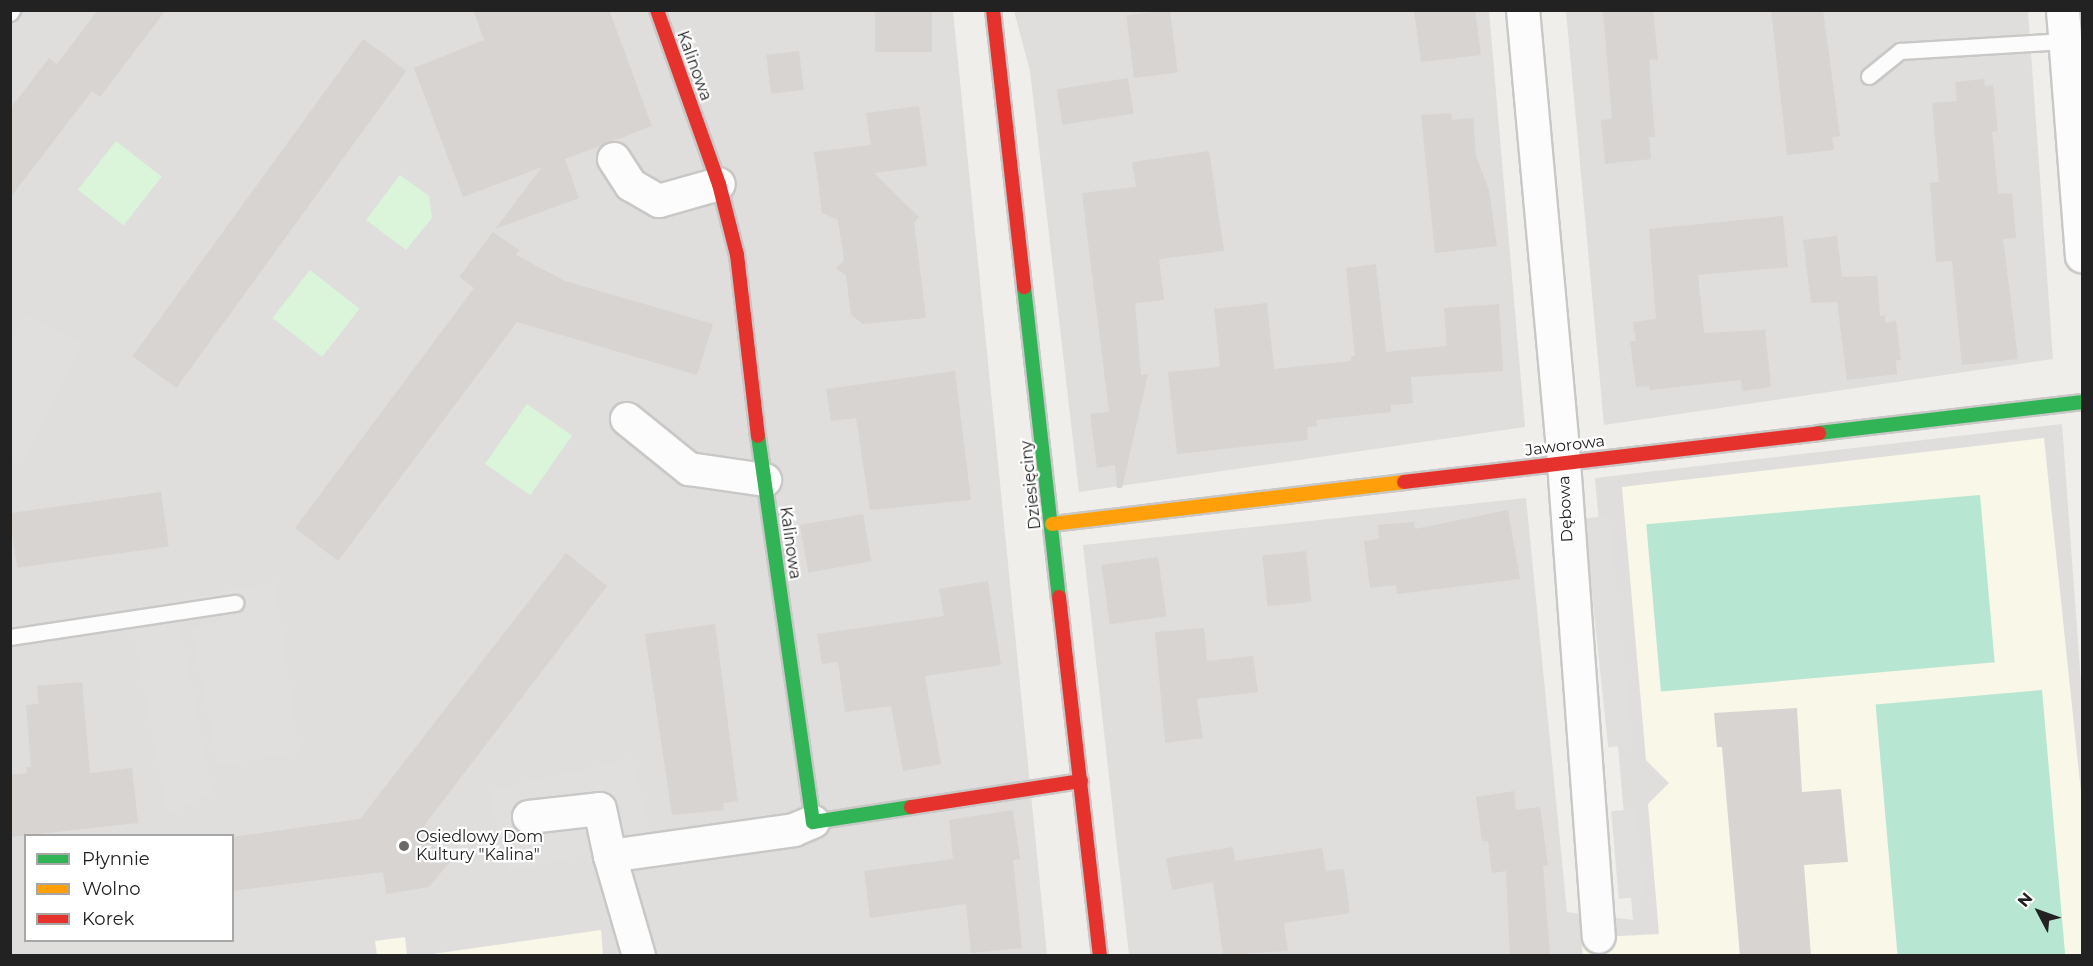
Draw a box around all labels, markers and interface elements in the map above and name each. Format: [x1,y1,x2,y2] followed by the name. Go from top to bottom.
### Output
[672,28,716,104] street label: Kalinowa
[1524,432,1606,460] street label: Jaworowa
[1017,439,1045,531] street label: Dziesięciny
[1555,475,1577,543] street label: Dębowa
[775,506,805,580] street label: Kalinowa
[416,827,543,865] place label: Osiedlowy Dom Kultury "Kalina"
[24,834,234,942] legend
[397,839,411,853] marker: Osiedlowy Dom Kultury "Kalina"
[82,848,150,870] text: Płynnie
[82,878,141,900] text: Wolno
[2009,882,2069,942] north arrow
[2014,889,2036,911] text: N
[82,908,134,930] text: Korek

